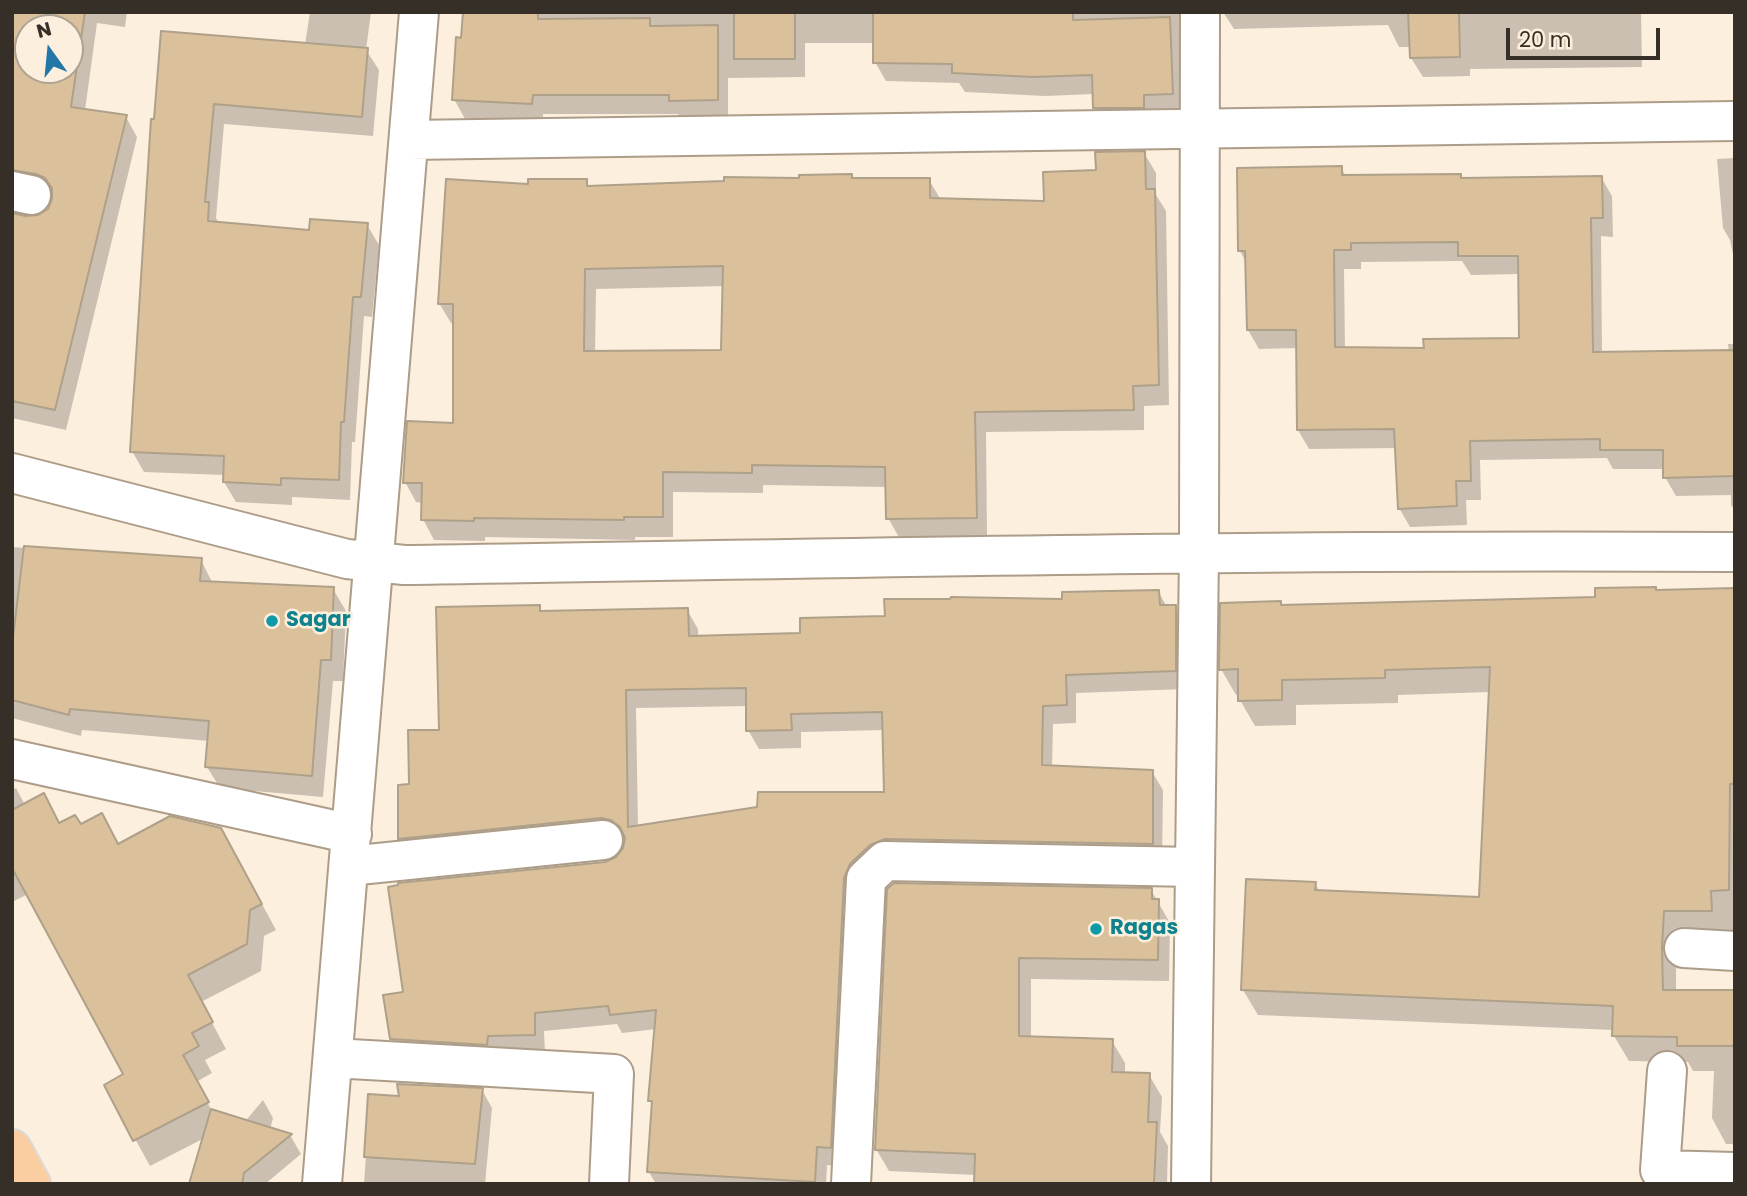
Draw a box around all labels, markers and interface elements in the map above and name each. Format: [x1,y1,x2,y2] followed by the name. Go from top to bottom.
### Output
[14,14,84,84] north arrow
[1509,14,1663,58] scale bar
[34,15,54,45] text: N
[1519,25,1572,54] text: 20 m
[286,608,351,634] place label: Sagar
[264,613,280,629] marker: Sagar
[1110,916,1178,942] place label: Ragas
[1088,921,1104,937] marker: Ragas

